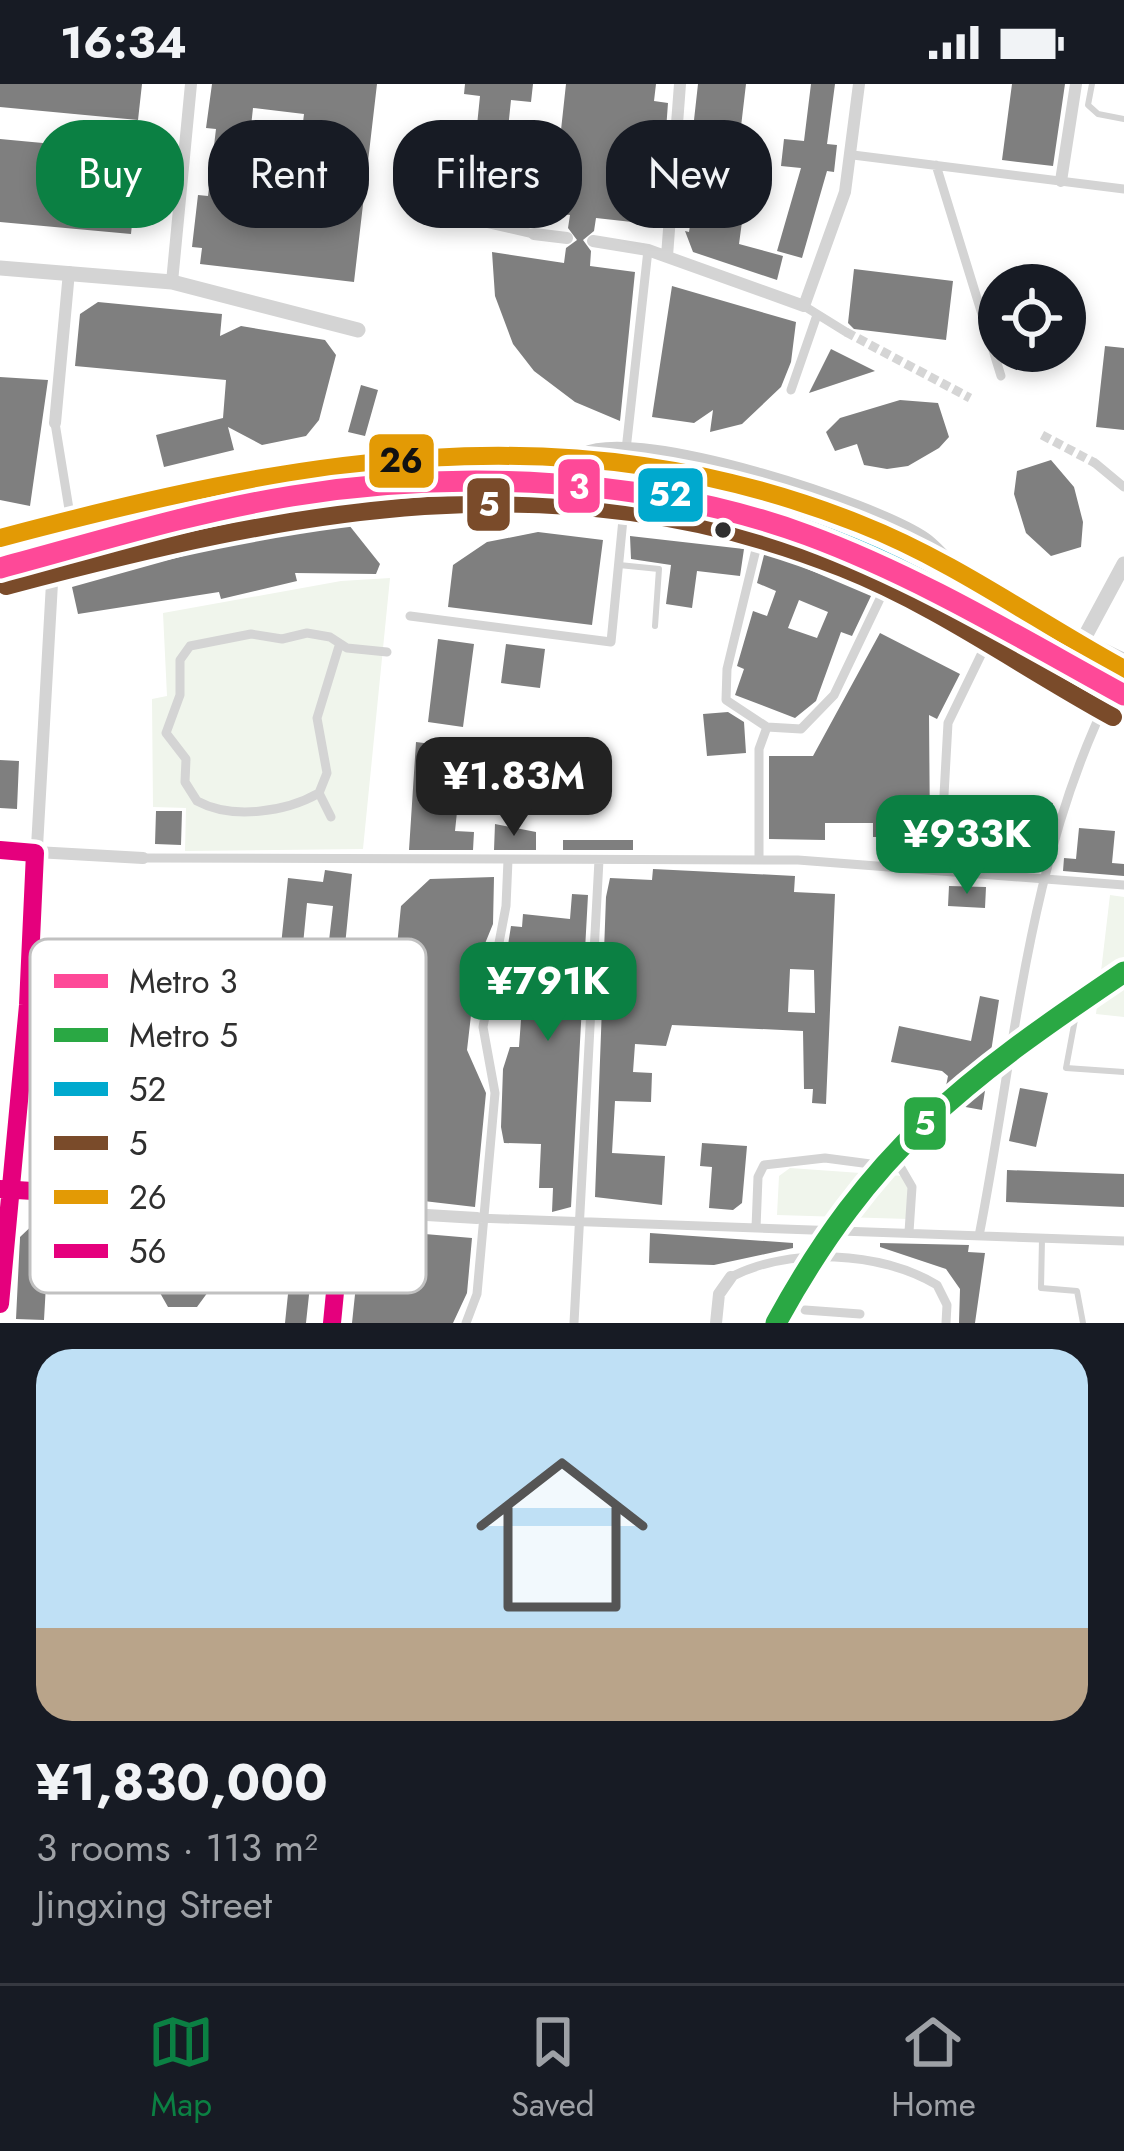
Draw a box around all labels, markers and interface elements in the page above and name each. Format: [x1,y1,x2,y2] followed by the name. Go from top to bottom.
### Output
[60,10,187,75] text: 16:34
[36,120,184,228] chip: Buy
[208,120,369,228] chip: Rent
[393,120,582,228] chip: Filters
[606,120,772,228] chip: New
[978,264,1086,372] map controls
[978,264,1086,372] button: locate
[367,432,436,490] line badge: 26
[379,437,423,484] text: 26
[556,457,602,515] line badge: 3
[569,463,589,510] text: 3
[636,466,705,524] line badge: 52
[649,471,691,518] text: 52
[465,476,512,533] line badge: 5
[478,481,500,528] text: 5
[712,519,734,541] unlabelled marker
[416,737,612,839] pin: ¥1.83M
[443,747,585,804] text: ¥1.83M
[883,795,1051,897] pin: ¥933K
[903,805,1031,862] text: ¥933K
[30,939,426,1293] legend
[464,942,632,1044] pin: ¥791K
[487,952,609,1009] text: ¥791K
[129,958,237,1005] text: Metro 3
[129,1012,238,1059] text: Metro 5
[129,1066,166,1113] text: 52
[902,1095,948,1152] line badge: 5
[914,1100,936,1147] text: 5
[129,1120,148,1167] text: 5
[129,1174,167,1221] text: 26
[129,1228,167,1275] text: 56
[454,1427,670,1643] icon: home
[36,1745,328,1819] text: ¥1,830,000
[36,1819,318,1876] text: 3 rooms · 113 m²
[36,1876,272,1933] text: Jingxing Street
[148,2009,214,2128] tab: Map
[511,2009,595,2128] tab: Saved
[891,2009,976,2128] tab: Home

